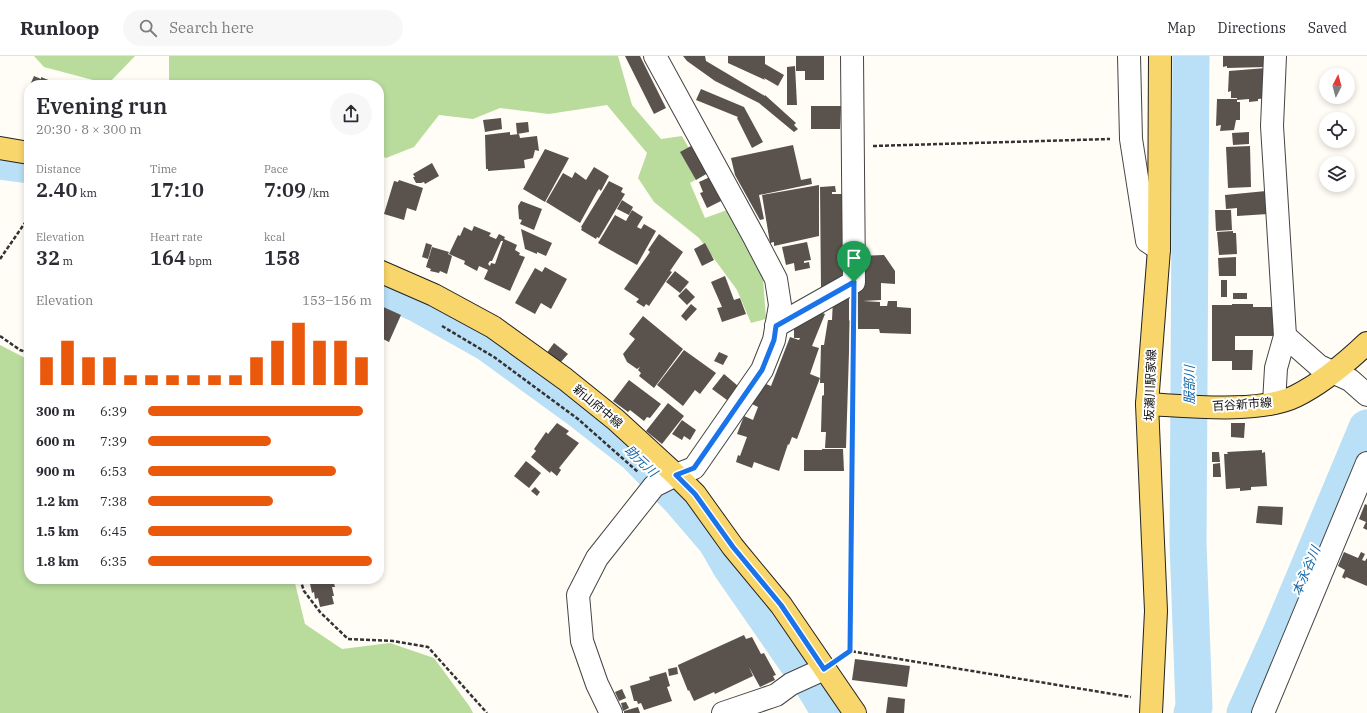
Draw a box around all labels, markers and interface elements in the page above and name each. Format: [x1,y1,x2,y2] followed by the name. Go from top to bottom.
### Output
[123,10,403,46] search box
[20,16,99,40] text: Runloop
[137,17,159,39] icon: search
[169,18,254,37] text: Search here
[1167,19,1196,37] text: Map
[1218,19,1286,37] text: Directions
[1308,19,1347,37] text: Saved
[1319,68,1355,104] north arrow
[1319,68,1355,192] map controls
[36,91,167,120] text: Evening run
[330,93,372,135] button: share
[1319,112,1355,148] button: locate
[36,121,142,138] text: 20:30 · 8 × 300 m
[1319,156,1355,192] button: layers
[36,162,81,176] text: Distance
[150,162,177,176] text: Time
[264,162,288,176] text: Pace
[36,176,78,203] text: 2.40
[150,176,204,203] text: 17:10
[264,176,306,203] text: 7:09
[78,186,97,200] text: km
[306,186,329,200] text: /km
[36,230,84,244] text: Elevation
[150,230,203,244] text: Heart rate
[264,230,285,244] text: kcal
[837,241,871,282] pin
[36,244,60,271] text: 32
[150,244,186,271] text: 164
[264,244,300,271] text: 158
[843,247,865,269] icon: arrive
[60,254,73,268] text: m
[186,254,212,268] text: bpm
[36,292,93,309] text: Elevation
[302,292,372,309] text: 153–156 m
[1141,349,1159,421] street label: 坂瀬川駅家線
[1181,364,1198,405] water label: 服部川
[570,381,626,431] street label: 新山府中線
[1212,394,1272,414] street label: 百谷新市線
[36,403,75,420] text: 300 m
[100,403,127,420] text: 6:39
[36,433,75,450] text: 600 m
[100,433,127,450] text: 7:39
[621,441,663,482] water label: 助元川
[36,463,75,480] text: 900 m
[100,463,127,480] text: 6:53
[36,493,79,510] text: 1.2 km
[100,493,127,510] text: 7:38
[36,523,79,540] text: 1.5 km
[100,523,127,540] text: 6:45
[1288,542,1325,598] water label: 本永谷川
[36,553,79,570] text: 1.8 km
[100,553,127,570] text: 6:35

